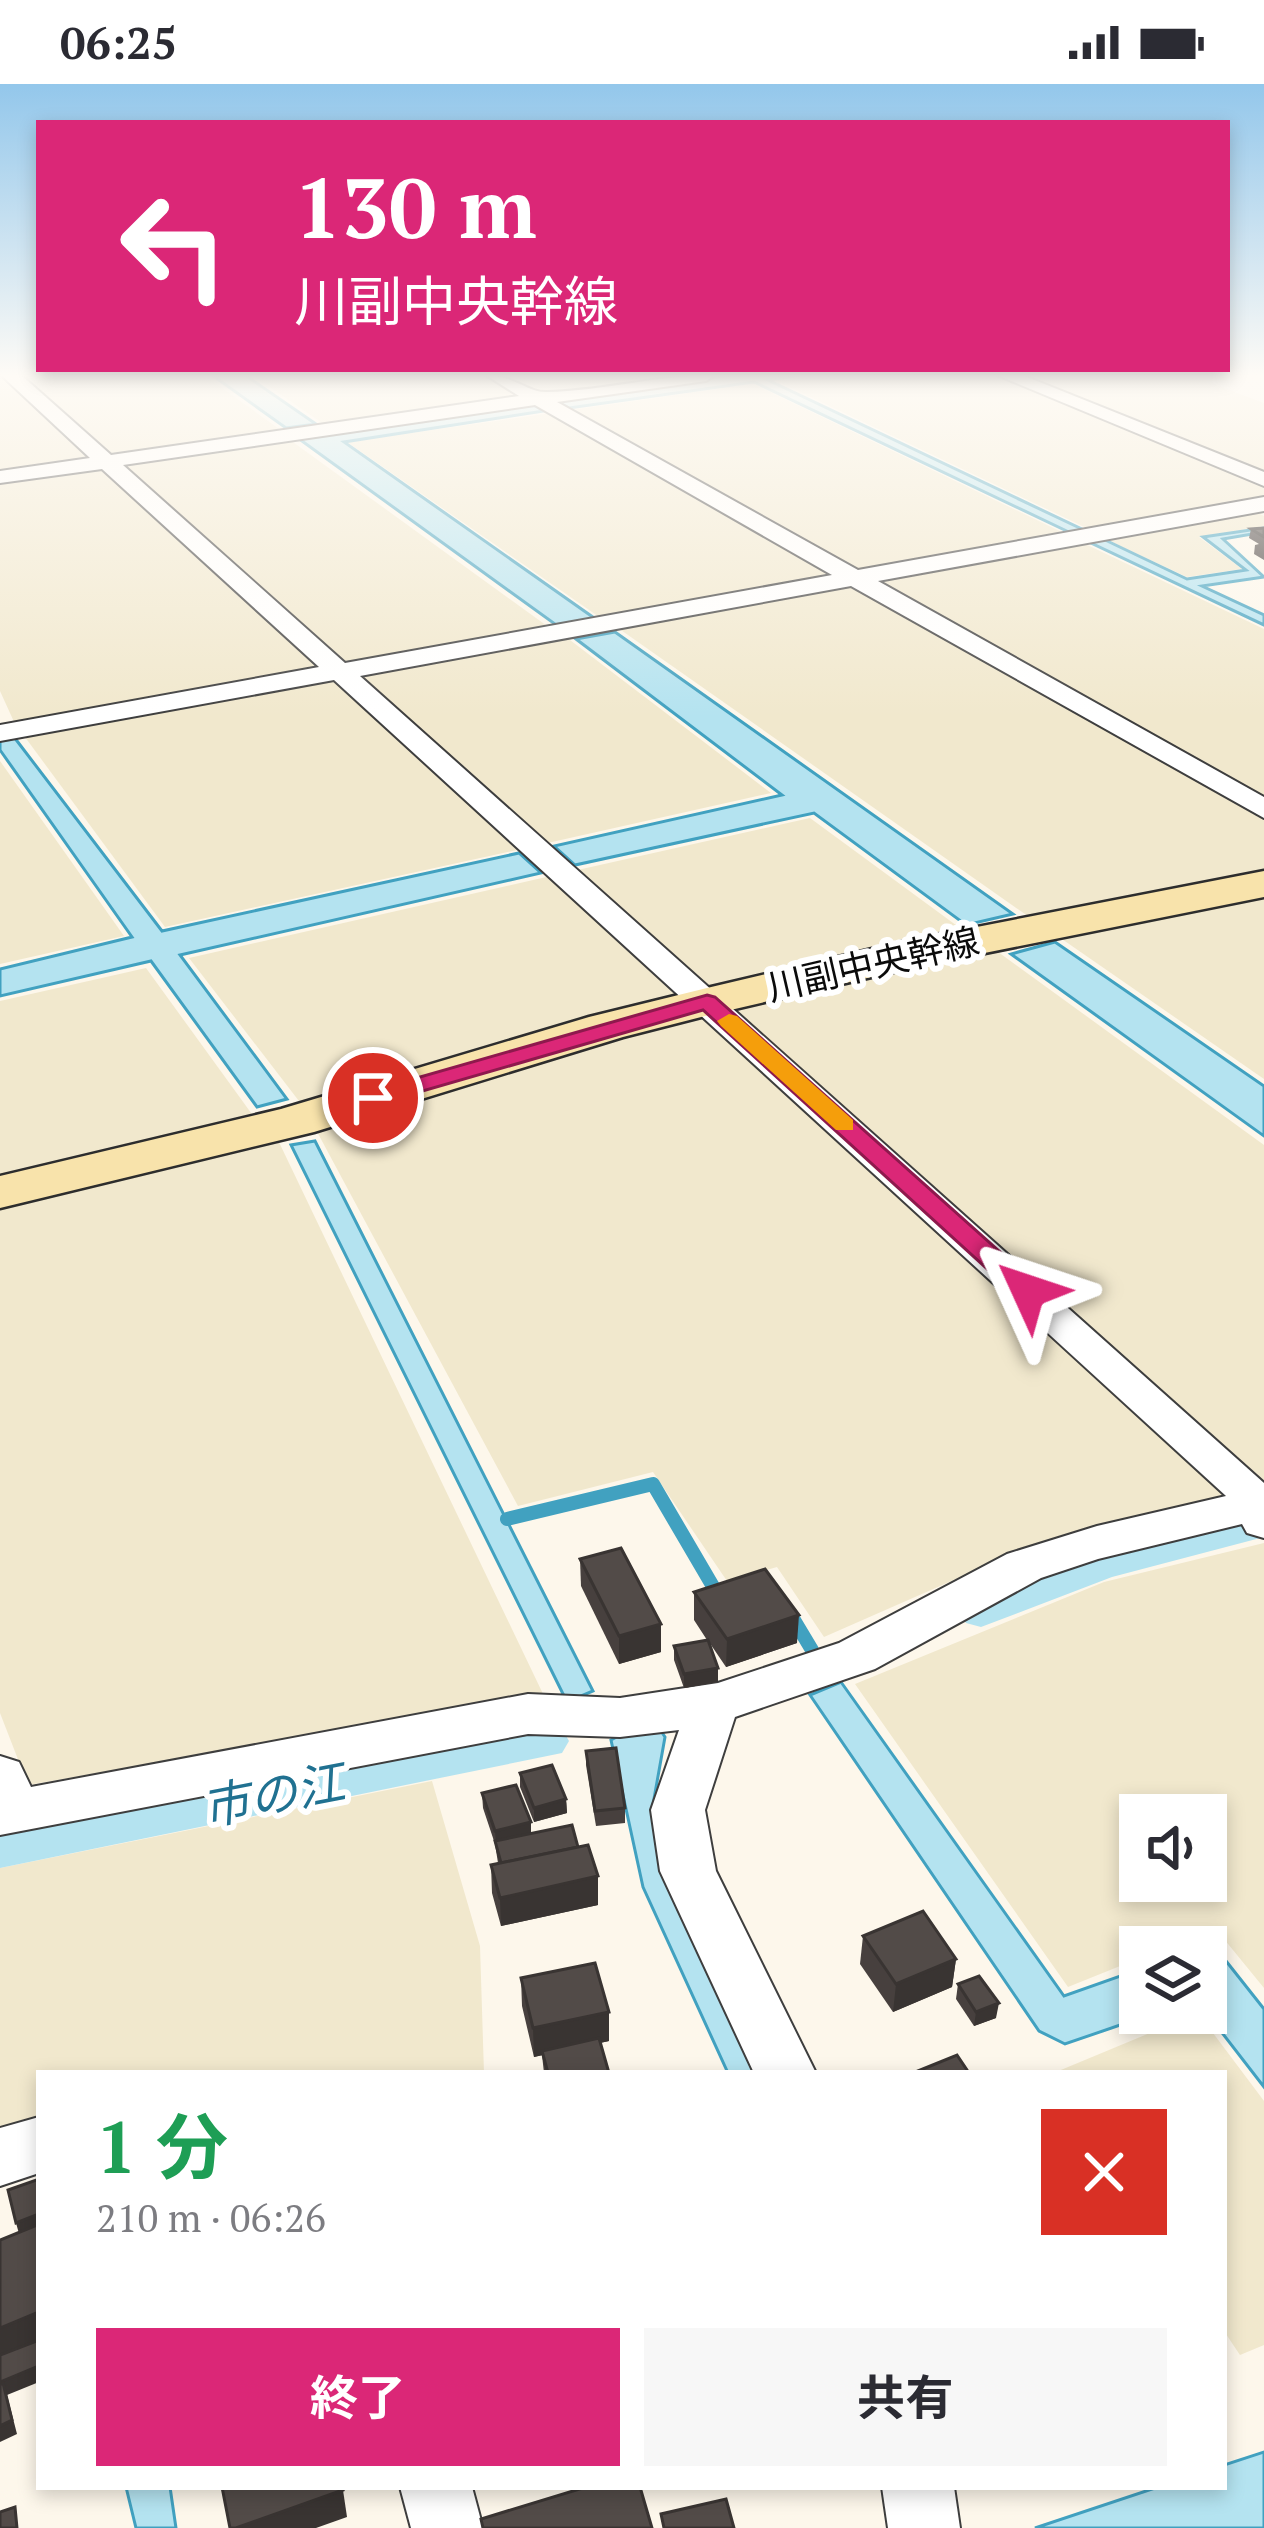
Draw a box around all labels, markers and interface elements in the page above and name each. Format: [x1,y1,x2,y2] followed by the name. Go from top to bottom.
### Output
[60,12,177,72] text: 06:25
[294,151,537,262] text: 130 m
[96,168,252,324] icon: left
[294,265,618,336] text: 川副中央幹線
[762,916,983,1011] street label: 川副中央幹線
[322,1047,424,1149] pin
[340,1065,406,1131] icon: arrive
[965,1228,1091,1354] position arrow
[196,1748,354,1839] water label: 市の江
[1119,1794,1227,2034] map controls
[1119,1794,1227,1902] button: sound
[1119,1926,1227,2034] button: layers
[96,2098,228,2194] text: 1 分
[1041,2109,1167,2235] button: close
[96,2191,326,2243] text: 210 m · 06:26
[96,2328,620,2466] button: 終了
[644,2328,1167,2466] button: 共有

